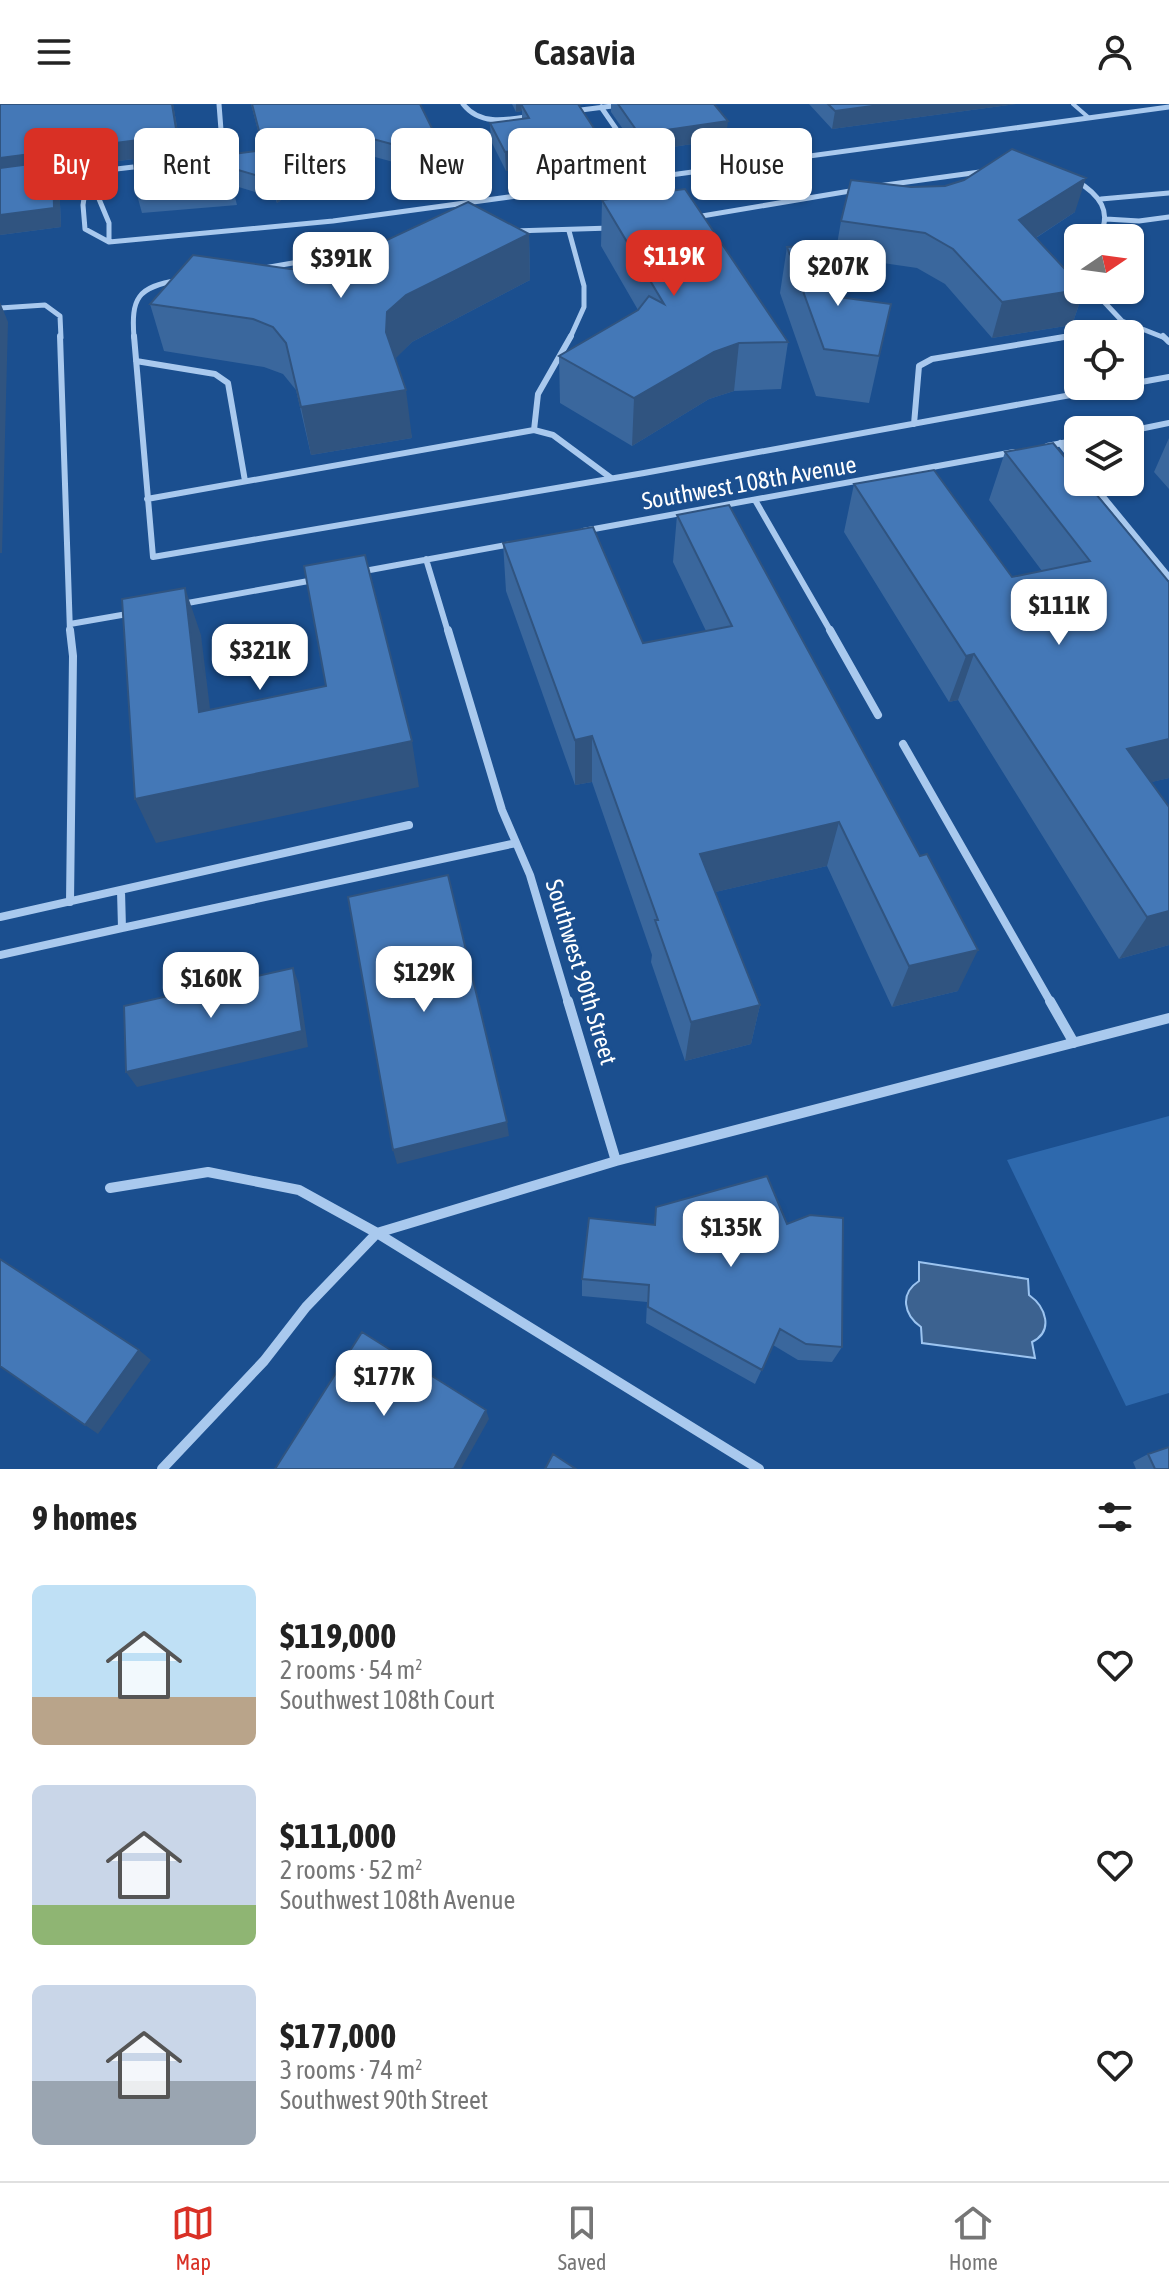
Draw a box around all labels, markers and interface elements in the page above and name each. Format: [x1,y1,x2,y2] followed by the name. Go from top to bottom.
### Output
[32,30,76,74] icon: menu
[1093,30,1137,74] icon: person
[533,31,636,73] text: Casavia
[24,128,118,200] chip: Buy
[134,128,239,200] chip: Rent
[255,128,375,200] chip: Filters
[391,128,492,200] chip: New
[508,128,675,200] chip: Apartment
[691,128,812,200] chip: House
[1064,224,1144,304] north arrow
[1064,224,1144,496] map controls
[618,230,730,298] pin: $119K
[285,232,397,300] pin: $391K
[782,240,894,308] pin: $207K
[644,241,704,271] text: $119K
[311,243,371,273] text: $391K
[808,251,868,281] text: $207K
[1064,320,1144,400] button: locate
[1064,416,1144,496] button: layers
[640,450,858,515] street label: Southwest 108th Avenue
[1003,579,1115,647] pin: $111K
[1029,590,1089,620] text: $111K
[204,624,316,692] pin: $321K
[230,635,290,665] text: $321K
[540,876,623,1068] street label: Southwest 90th Street
[368,946,480,1014] pin: $129K
[155,952,267,1020] pin: $160K
[394,957,454,987] text: $129K
[181,963,241,993] text: $160K
[675,1201,787,1269] pin: $135K
[701,1212,761,1242] text: $135K
[328,1350,440,1418] pin: $177K
[354,1361,414,1391] text: $177K
[1093,1495,1137,1539] icon: filters
[32,1498,137,1537] text: 9 homes
[280,1616,396,1655] text: $119,000
[96,1617,192,1713] icon: home
[1093,1643,1137,1687] icon: heart
[280,1655,422,1685] text: 2 rooms · 54 m²
[280,1685,495,1715] text: Southwest 108th Court
[280,1816,396,1855] text: $111,000
[96,1817,192,1913] icon: home
[1093,1843,1137,1887] icon: heart
[280,1855,422,1885] text: 2 rooms · 52 m²
[280,1885,515,1915] text: Southwest 108th Avenue
[280,2016,396,2055] text: $177,000
[96,2017,192,2113] icon: home
[1093,2043,1137,2087] icon: heart
[280,2055,422,2085] text: 3 rooms · 74 m²
[280,2085,488,2115] text: Southwest 90th Street
[171,2201,215,2275] tab: Map
[558,2201,606,2275] tab: Saved
[949,2201,998,2275] tab: Home

